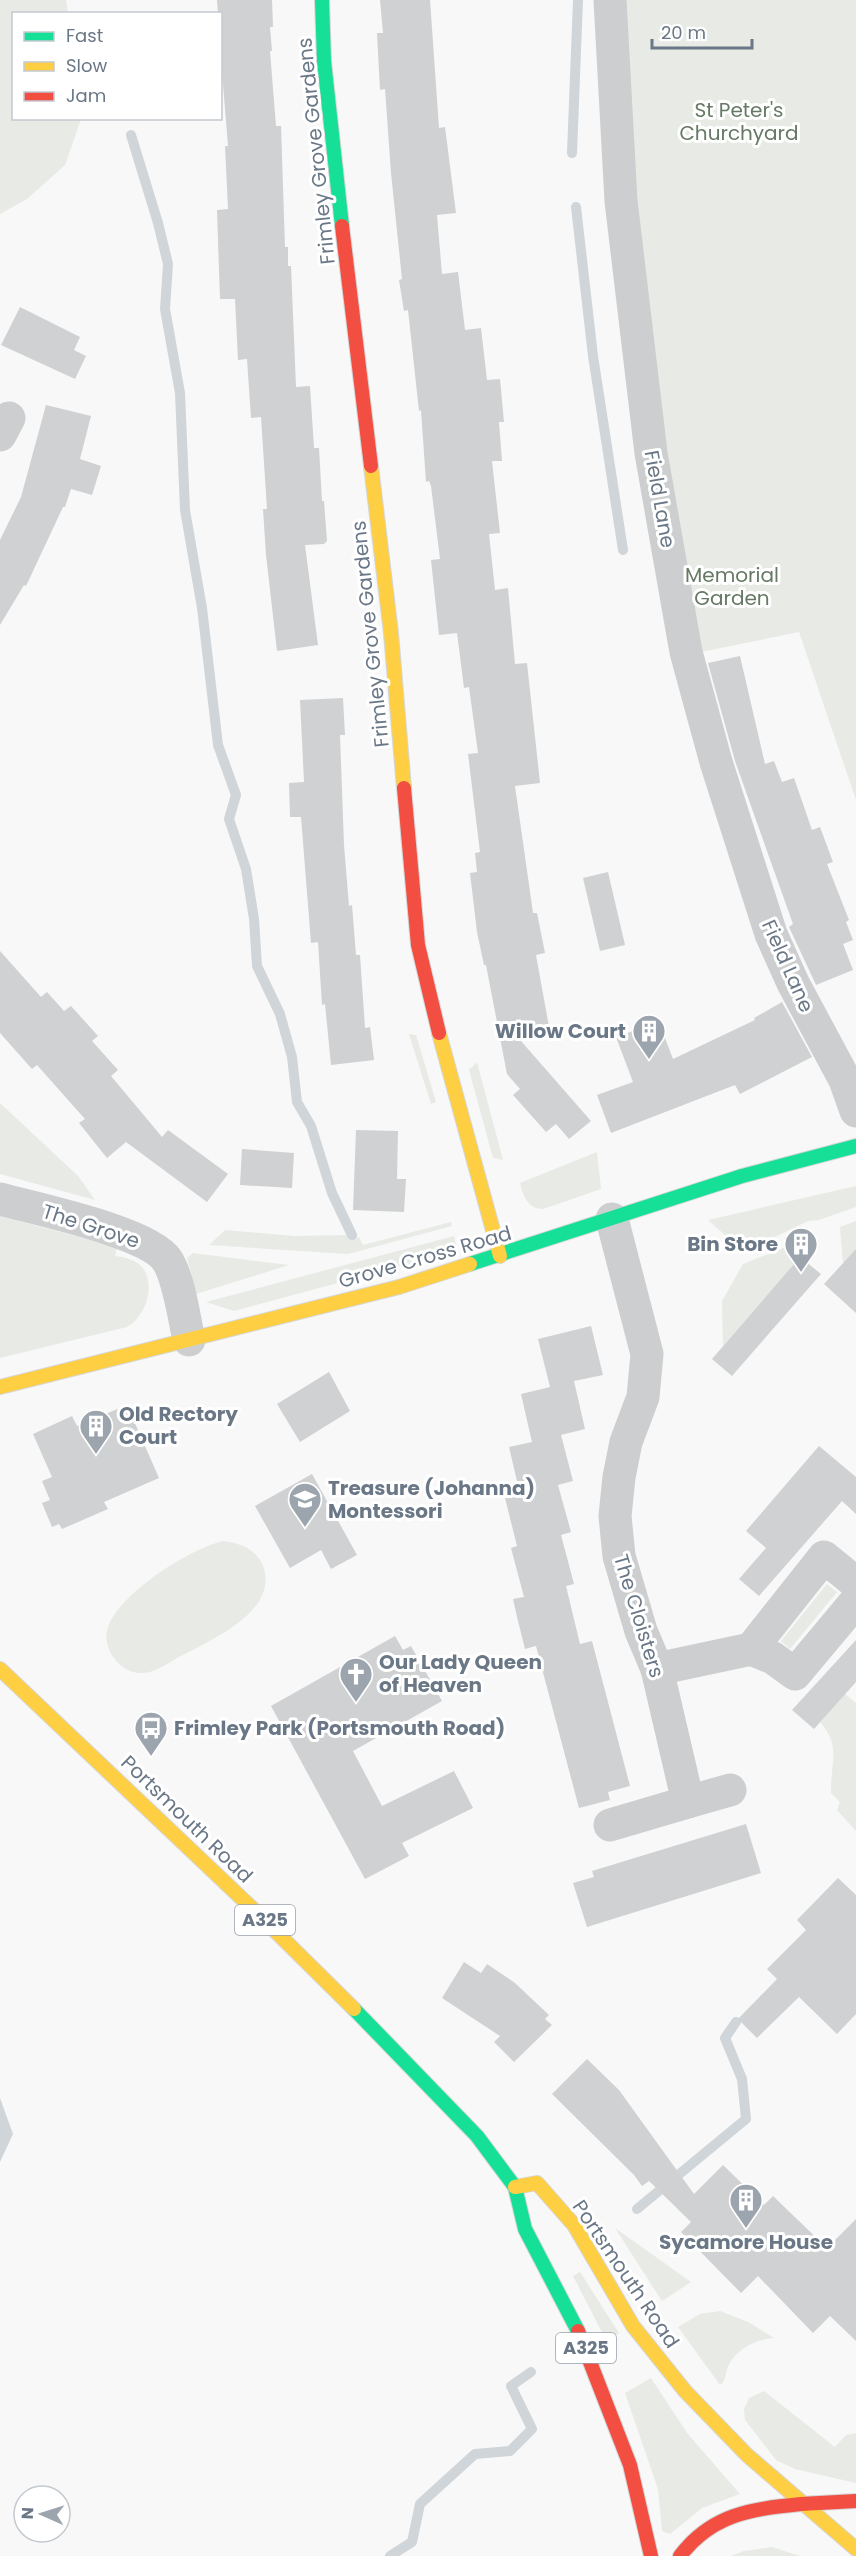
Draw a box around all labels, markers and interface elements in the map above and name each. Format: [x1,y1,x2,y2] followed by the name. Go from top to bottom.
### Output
[12,12,222,120] legend
[652,12,752,50] scale bar
[661,20,706,45] text: 20 m
[66,23,103,48] text: Fast
[290,36,342,266] street label: Frimley Grove Gardens
[66,53,108,78] text: Slow
[66,83,106,108] text: Jam
[679,96,799,147] park label: St Peter's Churchyard
[638,448,682,550] street label: Field Lane
[344,519,396,749] street label: Frimley Grove Gardens
[685,561,779,612] park label: Memorial Garden
[755,915,821,1017] street label: Field Lane
[631,1013,667,1060] building icon: Willow Court
[495,1017,626,1045] place label: Willow Court
[39,1197,143,1255] street label: The Grove
[335,1219,515,1295] street label: Grove Cross Road
[783,1226,819,1273] building icon: Bin Store
[687,1230,778,1258] place label: Bin Store
[119,1400,238,1451] place label: Old Rectory Court
[78,1408,114,1455] building icon: Old Rectory Court
[328,1474,535,1525] place label: Treasure (Johanna) Montessori
[287,1481,323,1528] school or university icon: Treasure (Johanna) Montessori
[607,1551,671,1681] street label: The Cloisters
[379,1648,542,1699] place label: Our Lady Queen of Heaven
[338,1656,374,1703] church icon: Our Lady Queen of Heaven
[133,1710,169,1757] bus stop icon: Frimley Park (Portsmouth Road)
[174,1714,505,1742] place label: Frimley Park (Portsmouth Road)
[115,1749,259,1889] street label: Portsmouth Road
[235,1905,295,1935] road number: A325
[728,2182,764,2229] building icon: Sycamore House
[566,2194,686,2354] street label: Portsmouth Road
[659,2228,833,2256] place label: Sycamore House
[556,2333,616,2363] road number: A325
[12,2484,72,2544] north arrow
[16,2507,39,2520] text: N

